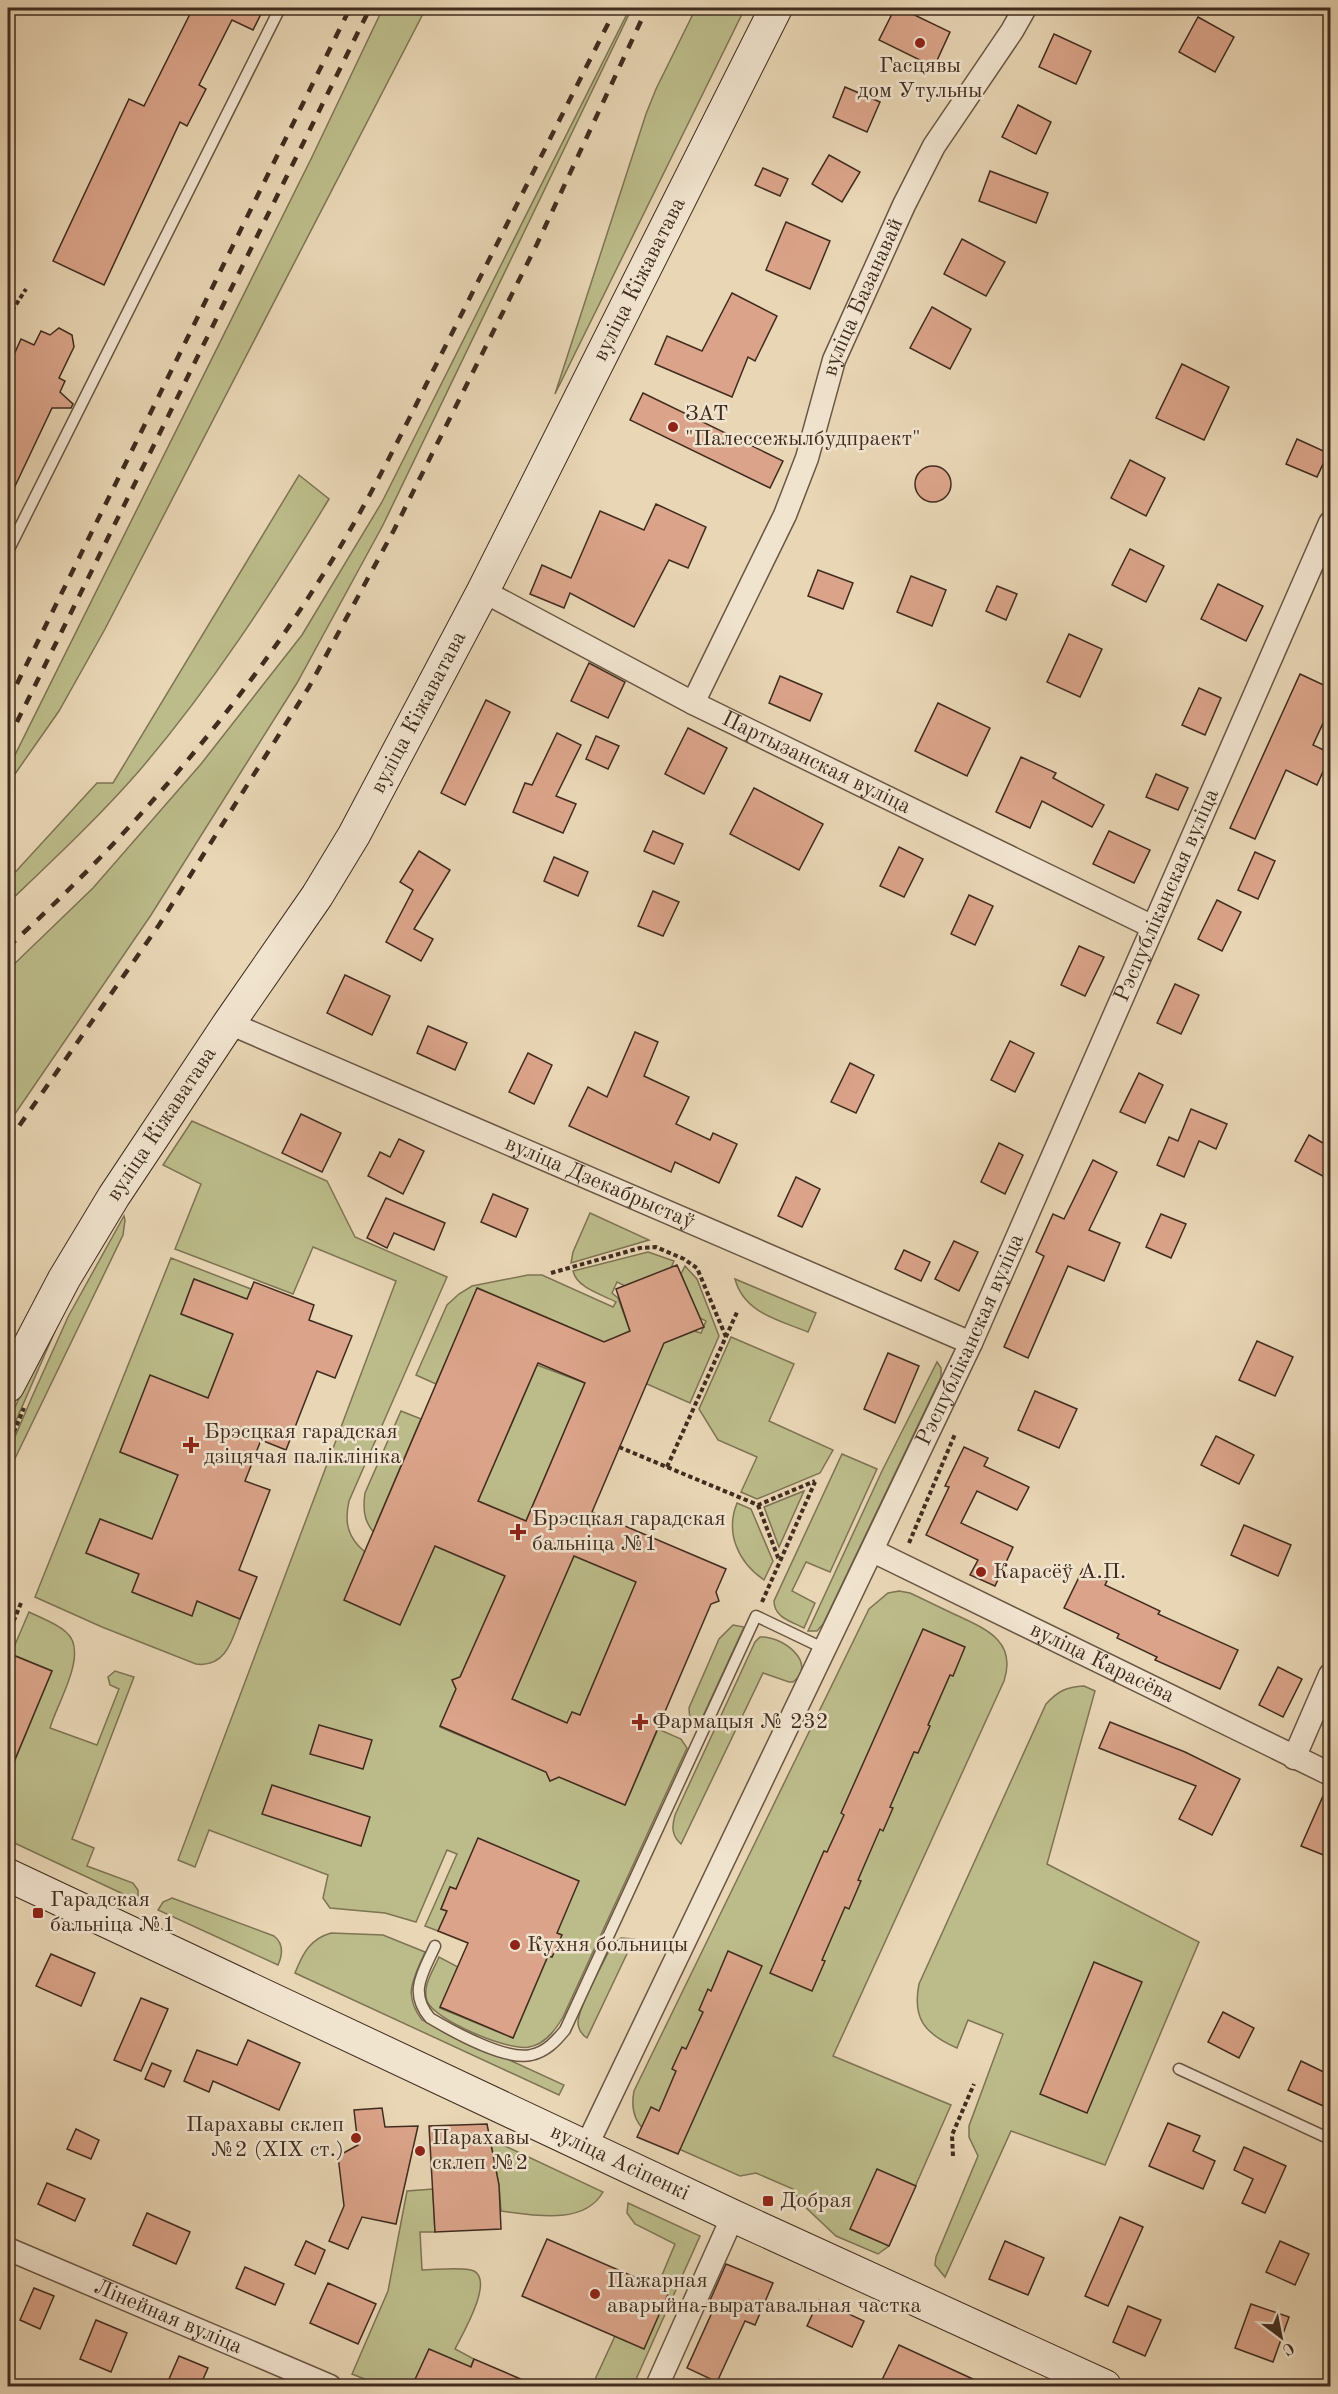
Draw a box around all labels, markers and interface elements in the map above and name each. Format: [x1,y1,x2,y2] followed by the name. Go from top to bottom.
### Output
[913,36,927,50] marker: Гасцявы дом Утульны
[857,55,983,102] place label: Гасцявы дом Утульны
[589,194,690,365] street label: вуліца Кіжаватава
[819,215,907,379] street label: вуліца Базанавай
[685,403,921,450] place label: ЗАТ "Палессежылбудпраект"
[666,420,680,434] marker: ЗАТ "Палессежылбудпраект"
[367,628,471,797] street label: вуліца Кіжаватава
[718,708,914,818] street label: Партызанская вуліца
[1111,785,1223,1005] street label: Рэспубліканская вуліца
[103,1043,221,1205] street label: вуліца Кіжаватава
[502,1132,698,1234] street label: вуліца Дзекабрыстаў
[912,1231,1028,1449] street label: Рэспубліканская вуліца
[204,1421,401,1468] place label: Брэсцкая гарадская дзіцячая паліклініка
[182,1436,200,1454] marker: Брэсцкая гарадская дзіцячая паліклініка
[532,1508,726,1555] place label: Брэсцкая гарадская бальніца №1
[509,1523,527,1541] marker: Брэсцкая гарадская бальніца №1
[993,1561,1126,1583] place label: Карасёў А.П.
[974,1565,988,1579] marker: Карасёў А.П.
[1027,1618,1178,1707] street label: вуліца Карасёва
[652,1711,828,1733] place label: Фармацыя № 232
[633,1715,647,1729] marker: Фармацыя № 232
[50,1889,175,1936] place label: Гарадская бальніца №1
[31,1906,45,1920] marker: Гарадская бальніца №1
[527,1934,688,1956] place label: Кухня больницы
[508,1938,522,1952] marker: Кухня больницы
[186,2114,344,2161] place label: Парахавы склеп №2 (XIX ст.)
[547,2121,693,2205] street label: вуліца Асіпенкі
[432,2127,530,2174] place label: Парахавы склеп №2
[349,2131,363,2145] marker: Парахавы склеп №2 (XIX ст.)
[413,2144,427,2158] marker: Парахавы склеп №2
[780,2190,852,2212] place label: Добрая
[761,2194,775,2208] marker: Добрая
[607,2270,922,2317] place label: Пажарная аварыйна-выратавальная частка
[91,2276,246,2358] street label: Лінейная вуліца
[588,2287,602,2301] marker: Пажарная аварыйна-выратавальная частка
[1251,2307,1311,2367] north arrow
[1279,2338,1297,2358] text: С

